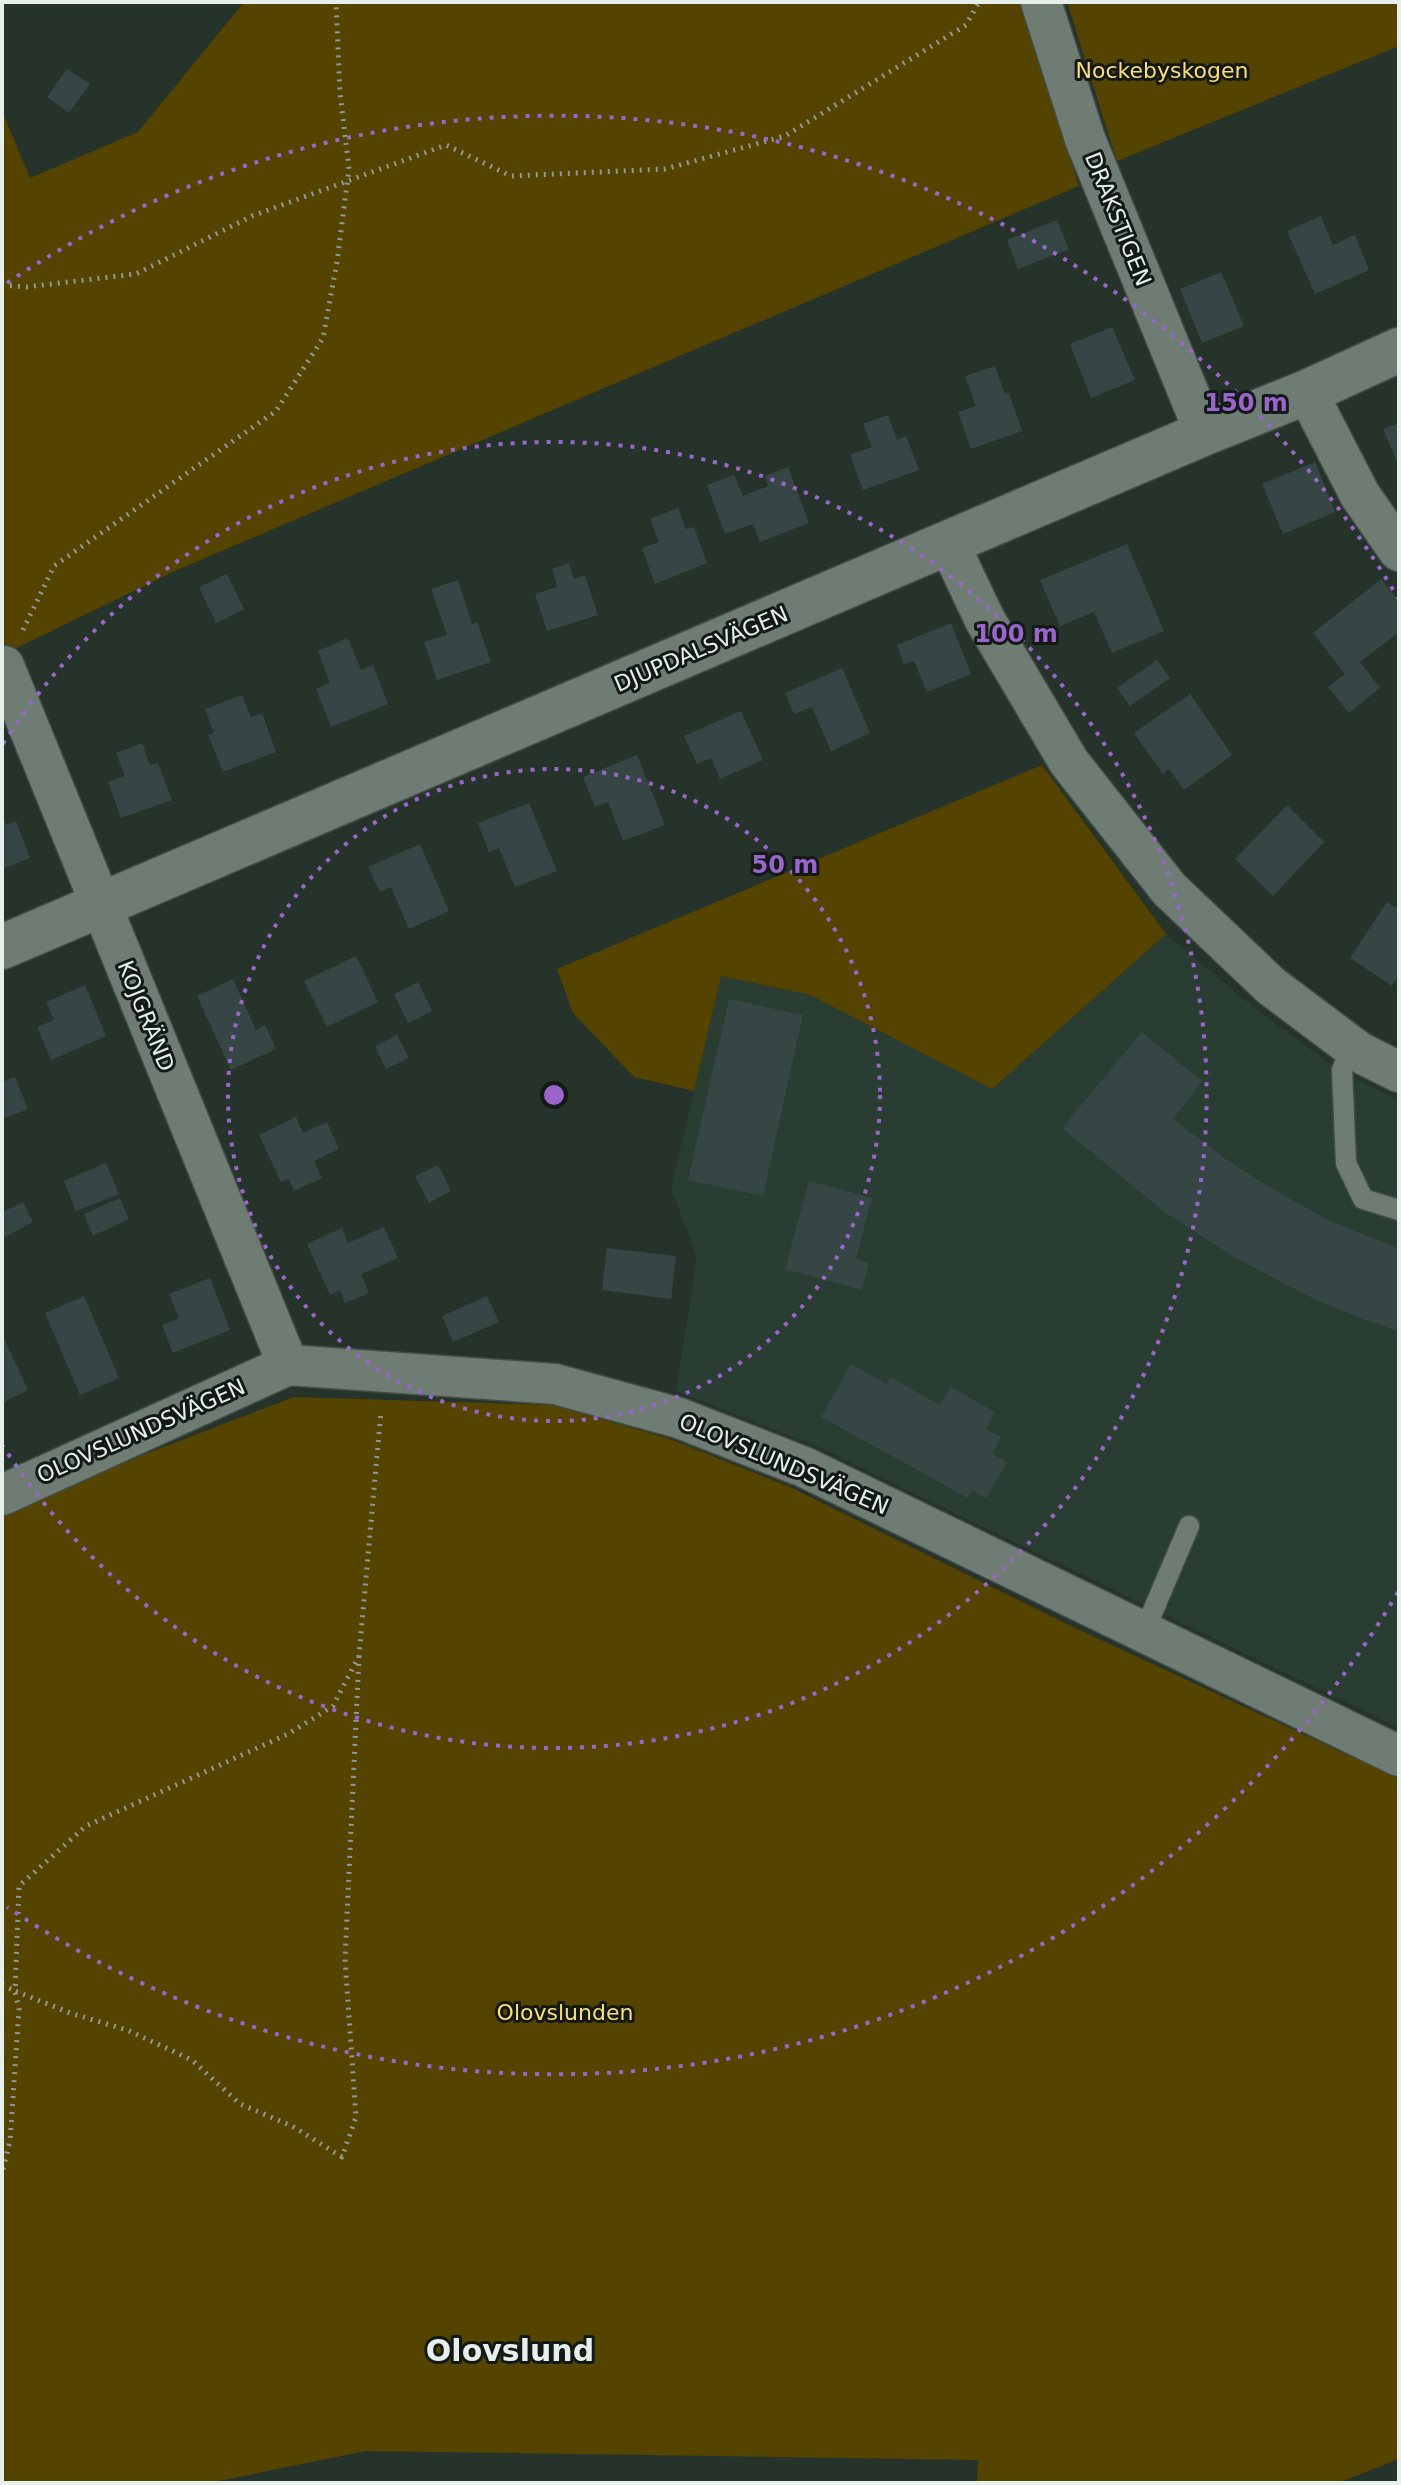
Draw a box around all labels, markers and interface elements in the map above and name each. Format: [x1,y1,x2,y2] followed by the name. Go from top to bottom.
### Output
[1076,58,1248,83] park label: Nockebyskogen
[1080,148,1156,290] street label: DRAKSTIGEN
[1204,389,1288,417] text: 150 m
[610,601,792,697] street label: DJUPDALSVÄGEN
[974,620,1058,648] text: 100 m
[752,851,818,879] text: 50 m
[113,957,179,1075] street label: KOJGRÄND
[540,1081,568,1109] centre of rings
[33,1374,249,1488] street label: OLOVSLUNDSVÄGEN
[676,1409,892,1519] street label: OLOVSLUNDSVÄGEN
[497,2000,633,2025] park label: Olovslunden
[426,2333,594,2368] district label: Olovslund

